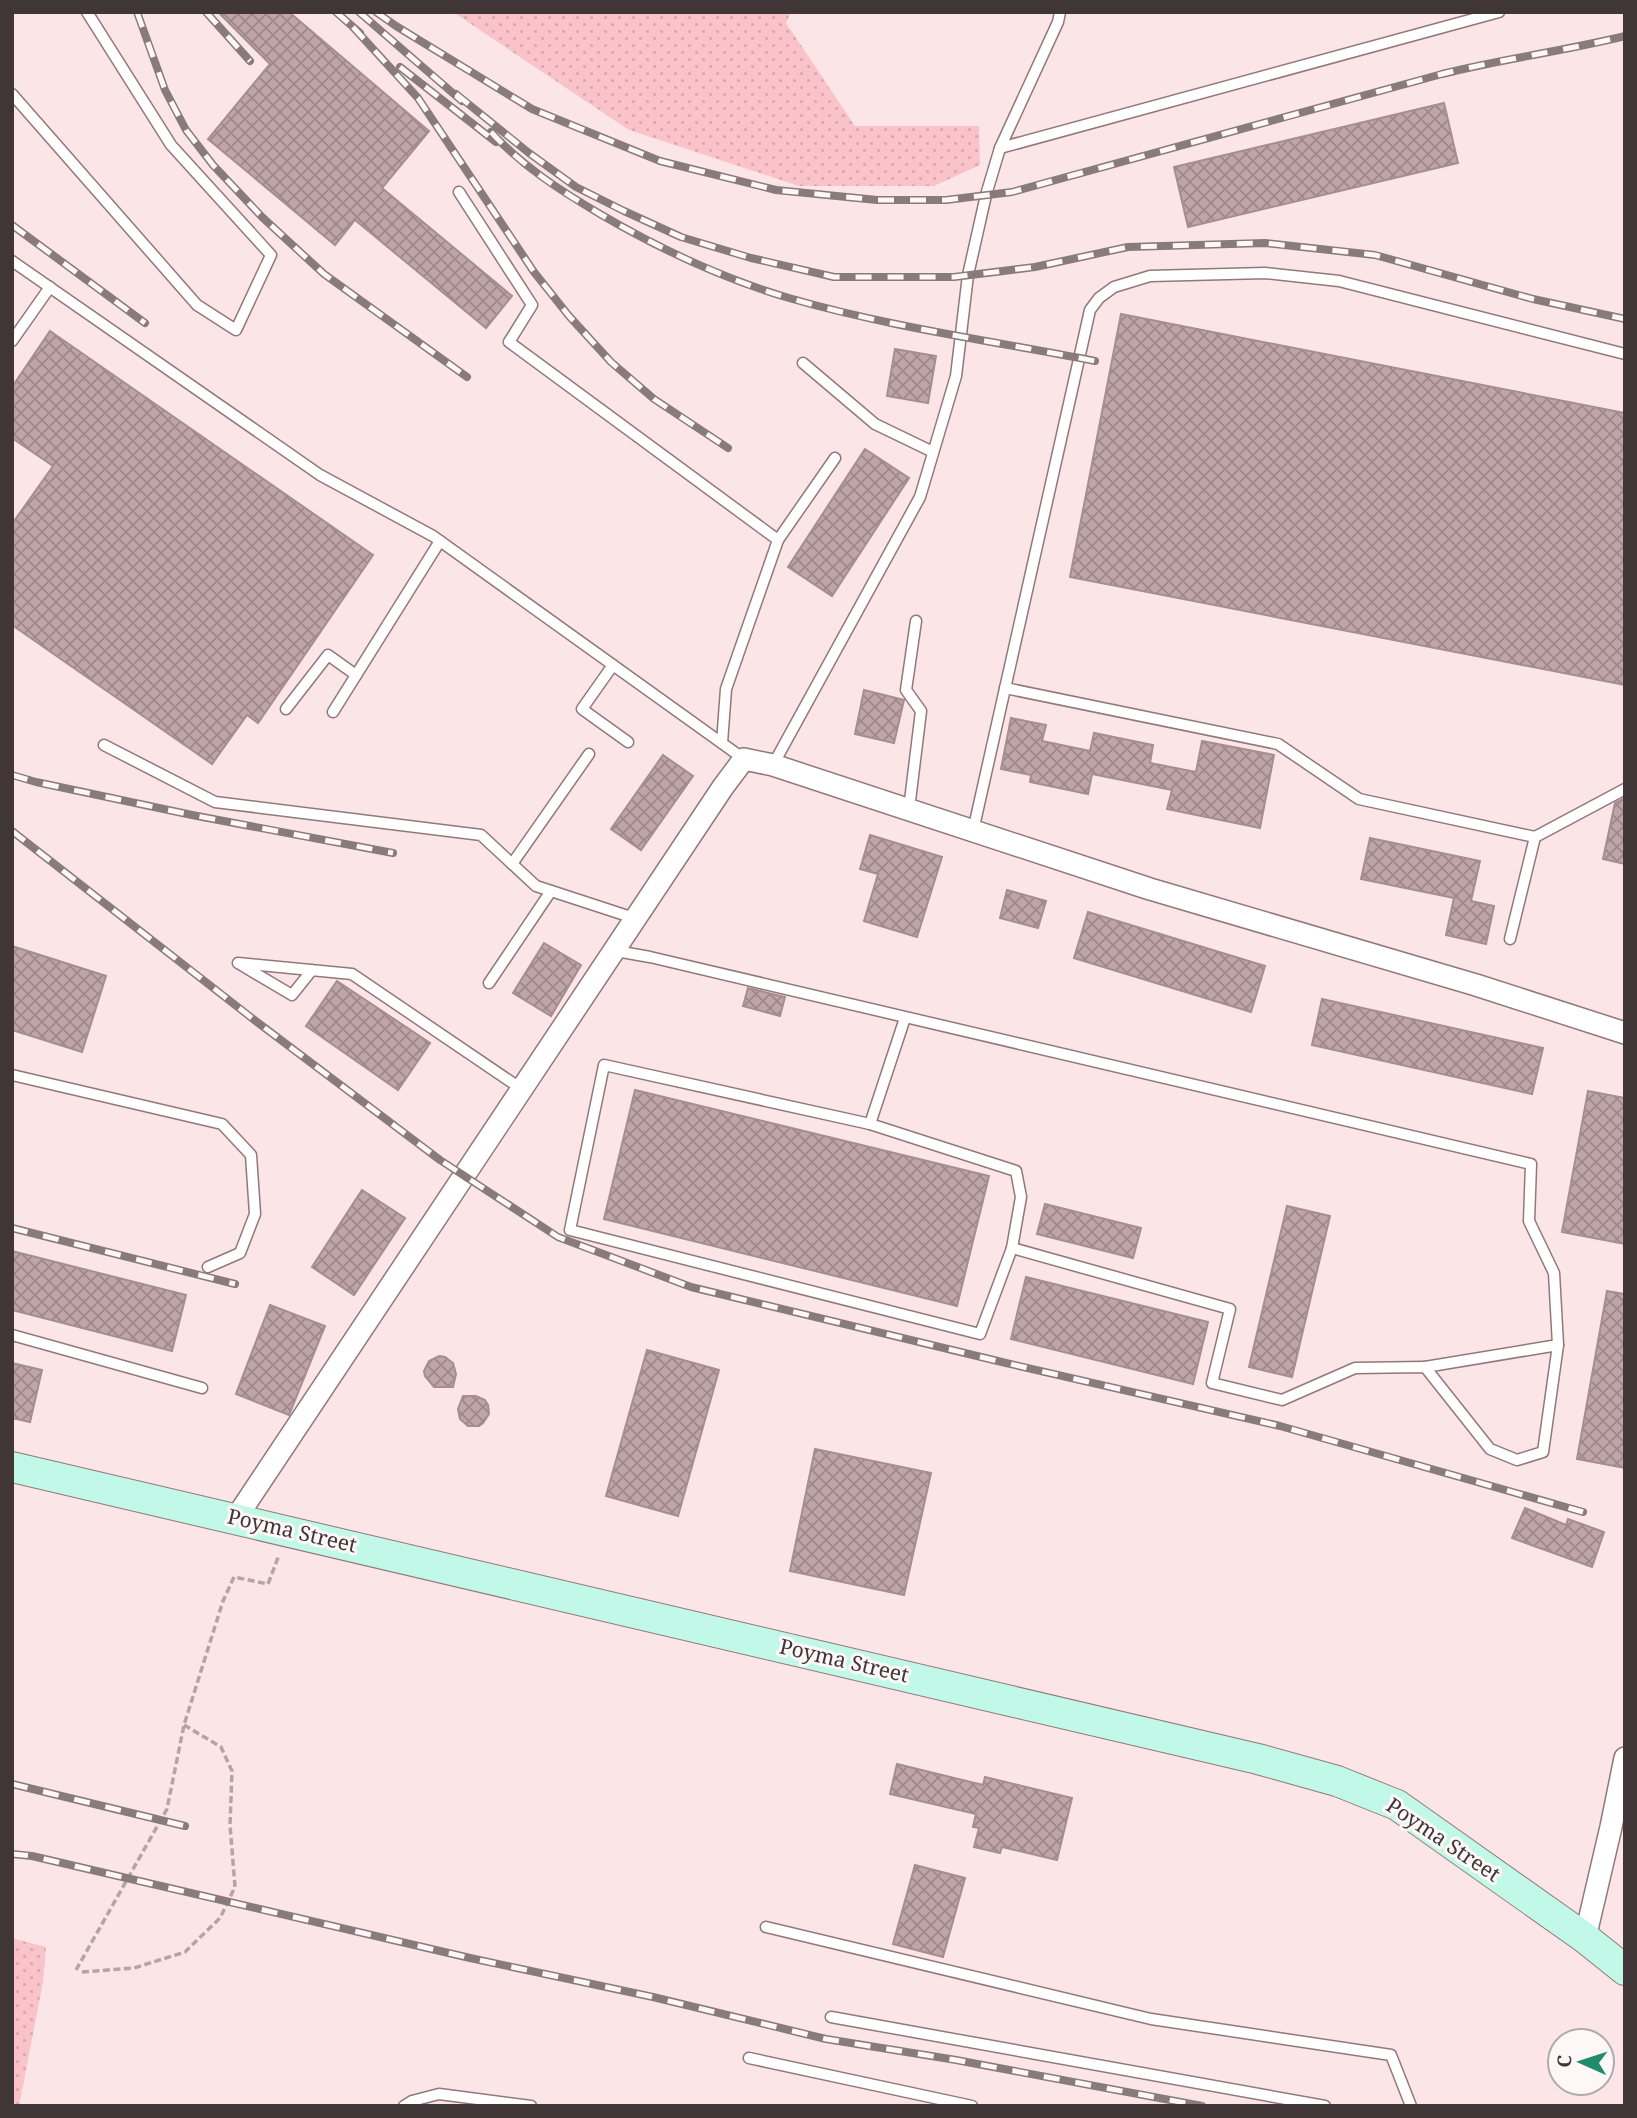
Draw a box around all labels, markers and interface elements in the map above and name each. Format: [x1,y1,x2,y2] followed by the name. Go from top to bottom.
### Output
[225,1502,360,1559] street label: Poyma Street
[777,1632,912,1689] street label: Poyma Street
[1381,1791,1506,1888] street label: Poyma Street
[1546,2027,1616,2097] north arrow
[1551,2054,1577,2068] text: С

